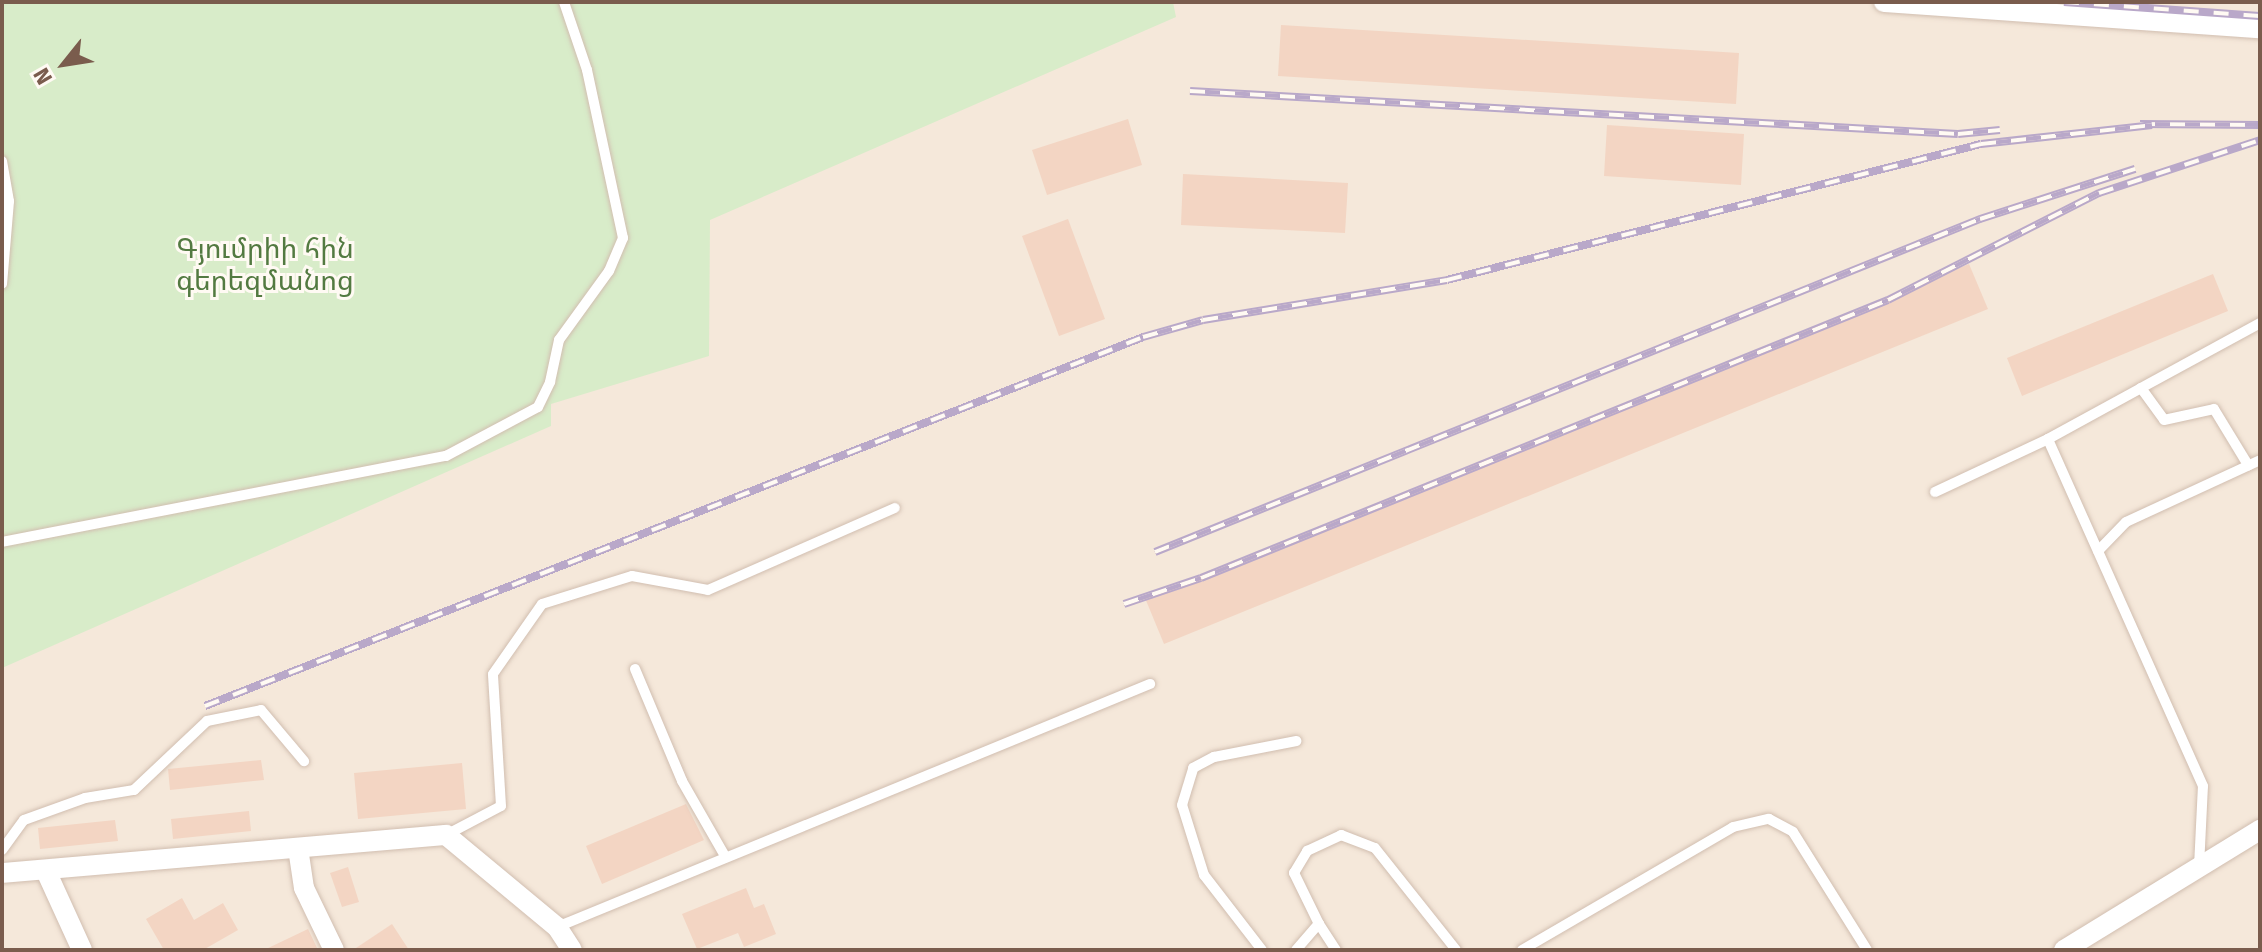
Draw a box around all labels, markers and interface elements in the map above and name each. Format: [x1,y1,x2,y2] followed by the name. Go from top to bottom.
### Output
[24,24,104,104] north arrow
[27,63,58,89] text: N
[176,232,354,298] park label: Գյումրիի հին գերեզմանոց

